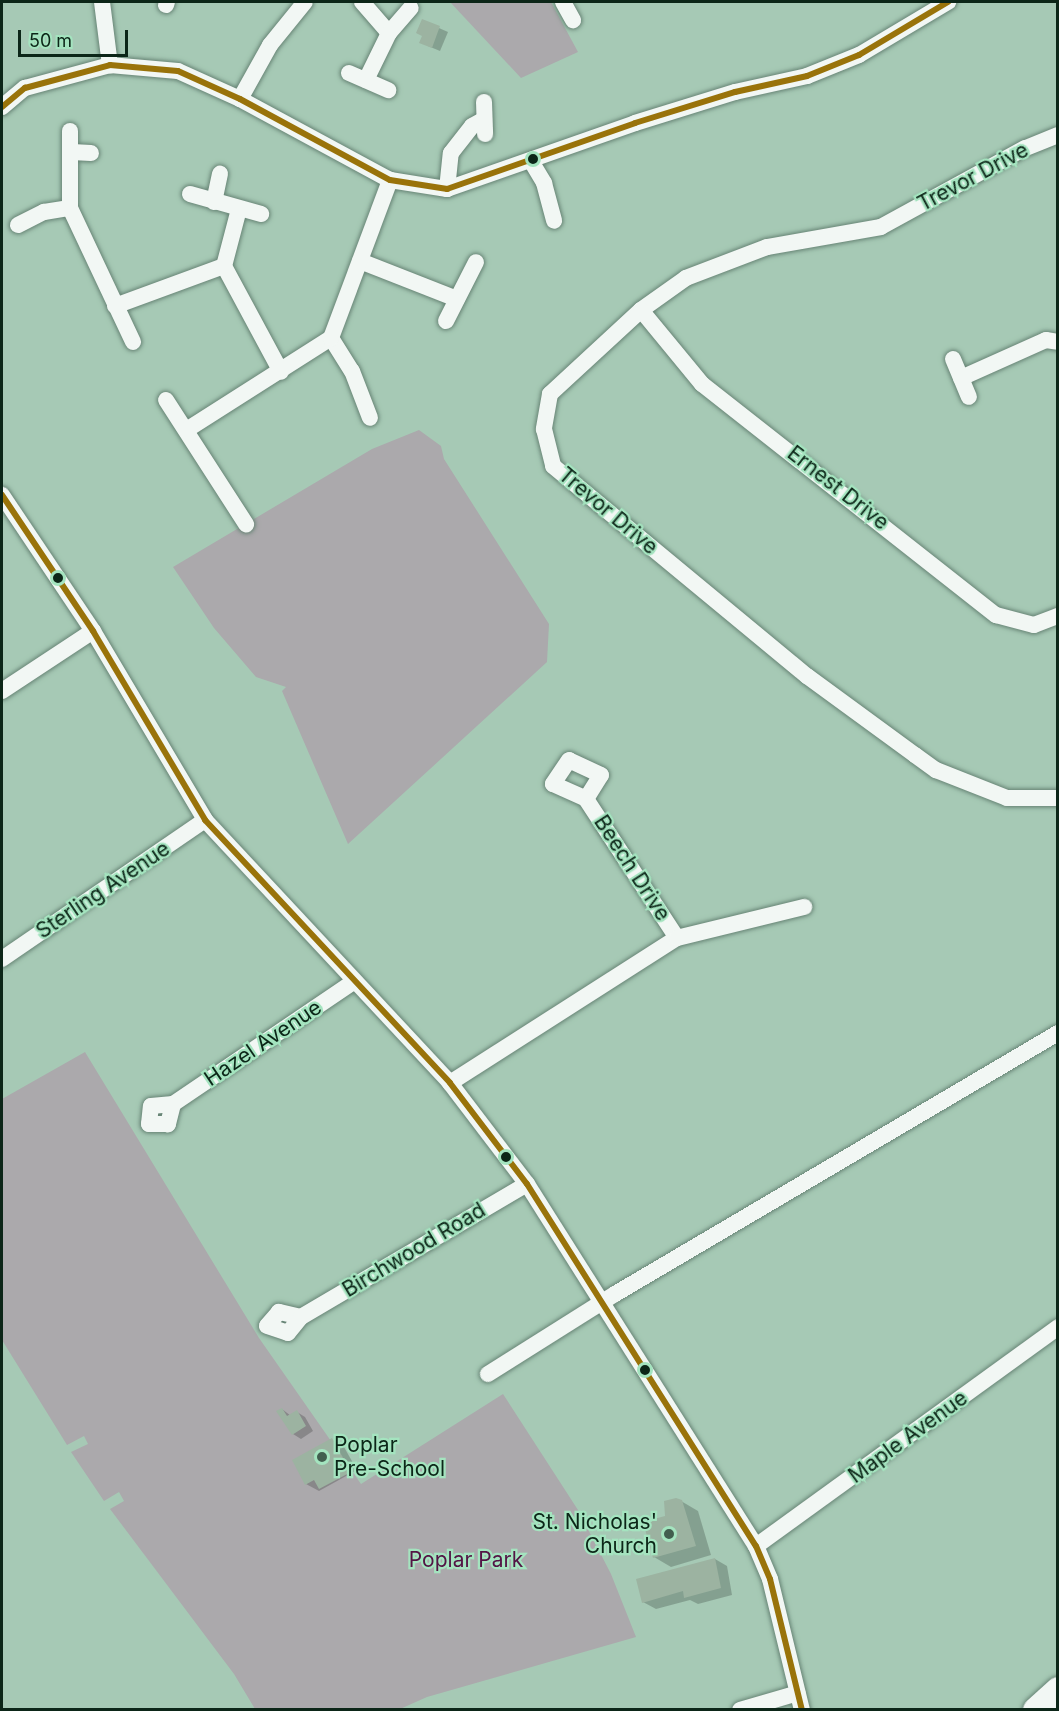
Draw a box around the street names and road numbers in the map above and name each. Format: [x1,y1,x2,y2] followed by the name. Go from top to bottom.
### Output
[913,137,1033,217] street label: Trevor Drive
[782,441,894,535] street label: Ernest Drive
[553,462,663,560] street label: Trevor Drive
[589,811,675,925] street label: Beech Drive
[31,836,175,944] street label: Sterling Avenue
[200,995,326,1091] street label: Hazel Avenue
[338,1197,490,1303] street label: Birchwood Road
[844,1385,972,1489] street label: Maple Avenue

